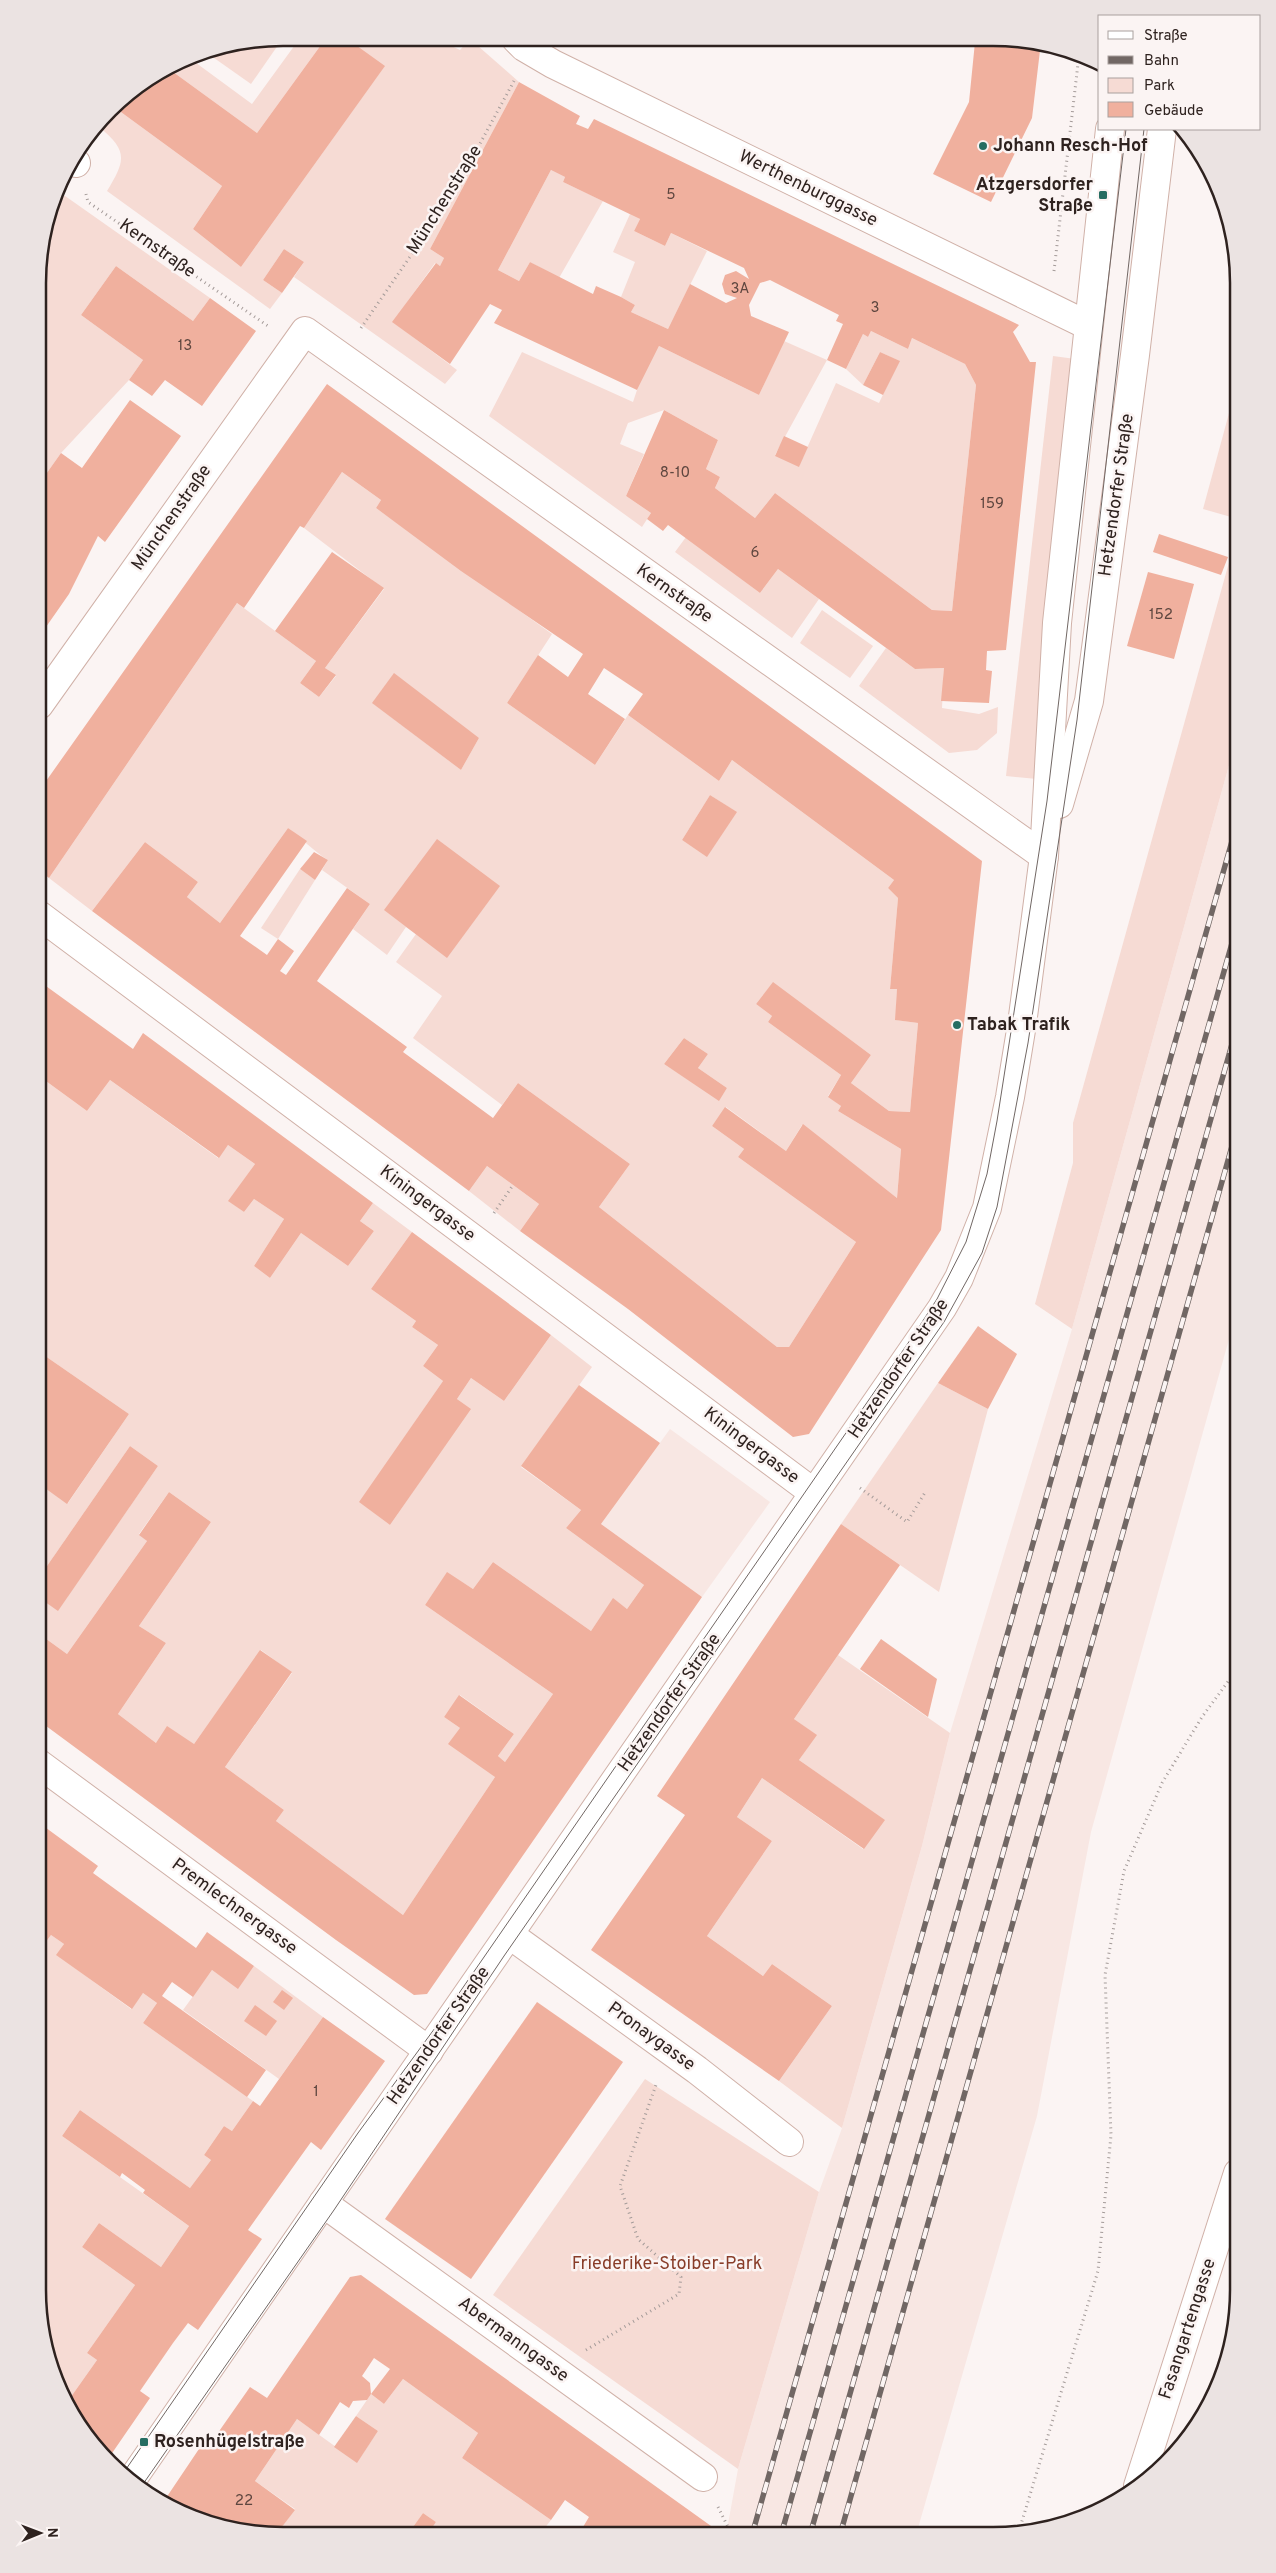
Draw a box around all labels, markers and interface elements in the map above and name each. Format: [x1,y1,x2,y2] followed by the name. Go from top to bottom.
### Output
[1098,15,1261,130] legend
[1144,27,1188,46] text: Straße
[1144,52,1179,71] text: Bahn
[1144,77,1175,96] text: Park
[1144,102,1204,121] text: Gebäude
[993,135,1148,158] place label: Johann Resch-Hof
[977,140,989,152] marker: Johann Resch-Hof
[402,141,488,259] street label: Münchenstraße
[735,145,881,233] street label: Werthenburggasse
[976,174,1093,218] place label: Atzgersdorfer Straße
[666,186,676,205] house number: 5
[1097,189,1109,201] marker: Atzgersdorfer Straße
[114,214,200,284] street label: Kernstraße
[730,280,750,299] house number: 3A
[870,299,880,318] house number: 3
[178,337,192,356] house number: 13
[1094,412,1140,578] street label: Hetzendorfer Straße
[127,460,217,576] street label: Münchenstraße
[660,464,690,483] house number: 8-10
[980,495,1004,514] house number: 159
[751,544,760,563] house number: 6
[631,559,717,629] street label: Kernstraße
[1149,606,1173,625] house number: 152
[967,1014,1070,1037] place label: Tabak Trafik
[951,1019,963,1031] marker: Tabak Trafik
[375,1160,479,1248] street label: Kiningergasse
[844,1294,954,1444] street label: Hetzendorfer Straße
[699,1402,803,1490] street label: Kiningergasse
[613,1629,727,1777] street label: Hetzendorfer Straße
[167,1854,301,1960] street label: Premlechnergasse
[382,1962,496,2110] street label: Hetzendorfer Straße
[603,1997,699,2077] street label: Pronaygasse
[313,2083,319,2102] house number: 1
[572,2253,762,2276] park label: Friederike-Stoiber-Park
[1154,2256,1222,2402] street label: Fasangartengasse
[453,2292,573,2388] street label: Abermanngasse
[154,2431,305,2454] place label: Rosenhügelstraße
[138,2436,150,2448] marker: Rosenhügelstraße
[235,2492,253,2511] house number: 22
[15,2508,65,2558] north arrow
[43,2528,60,2538] text: N

